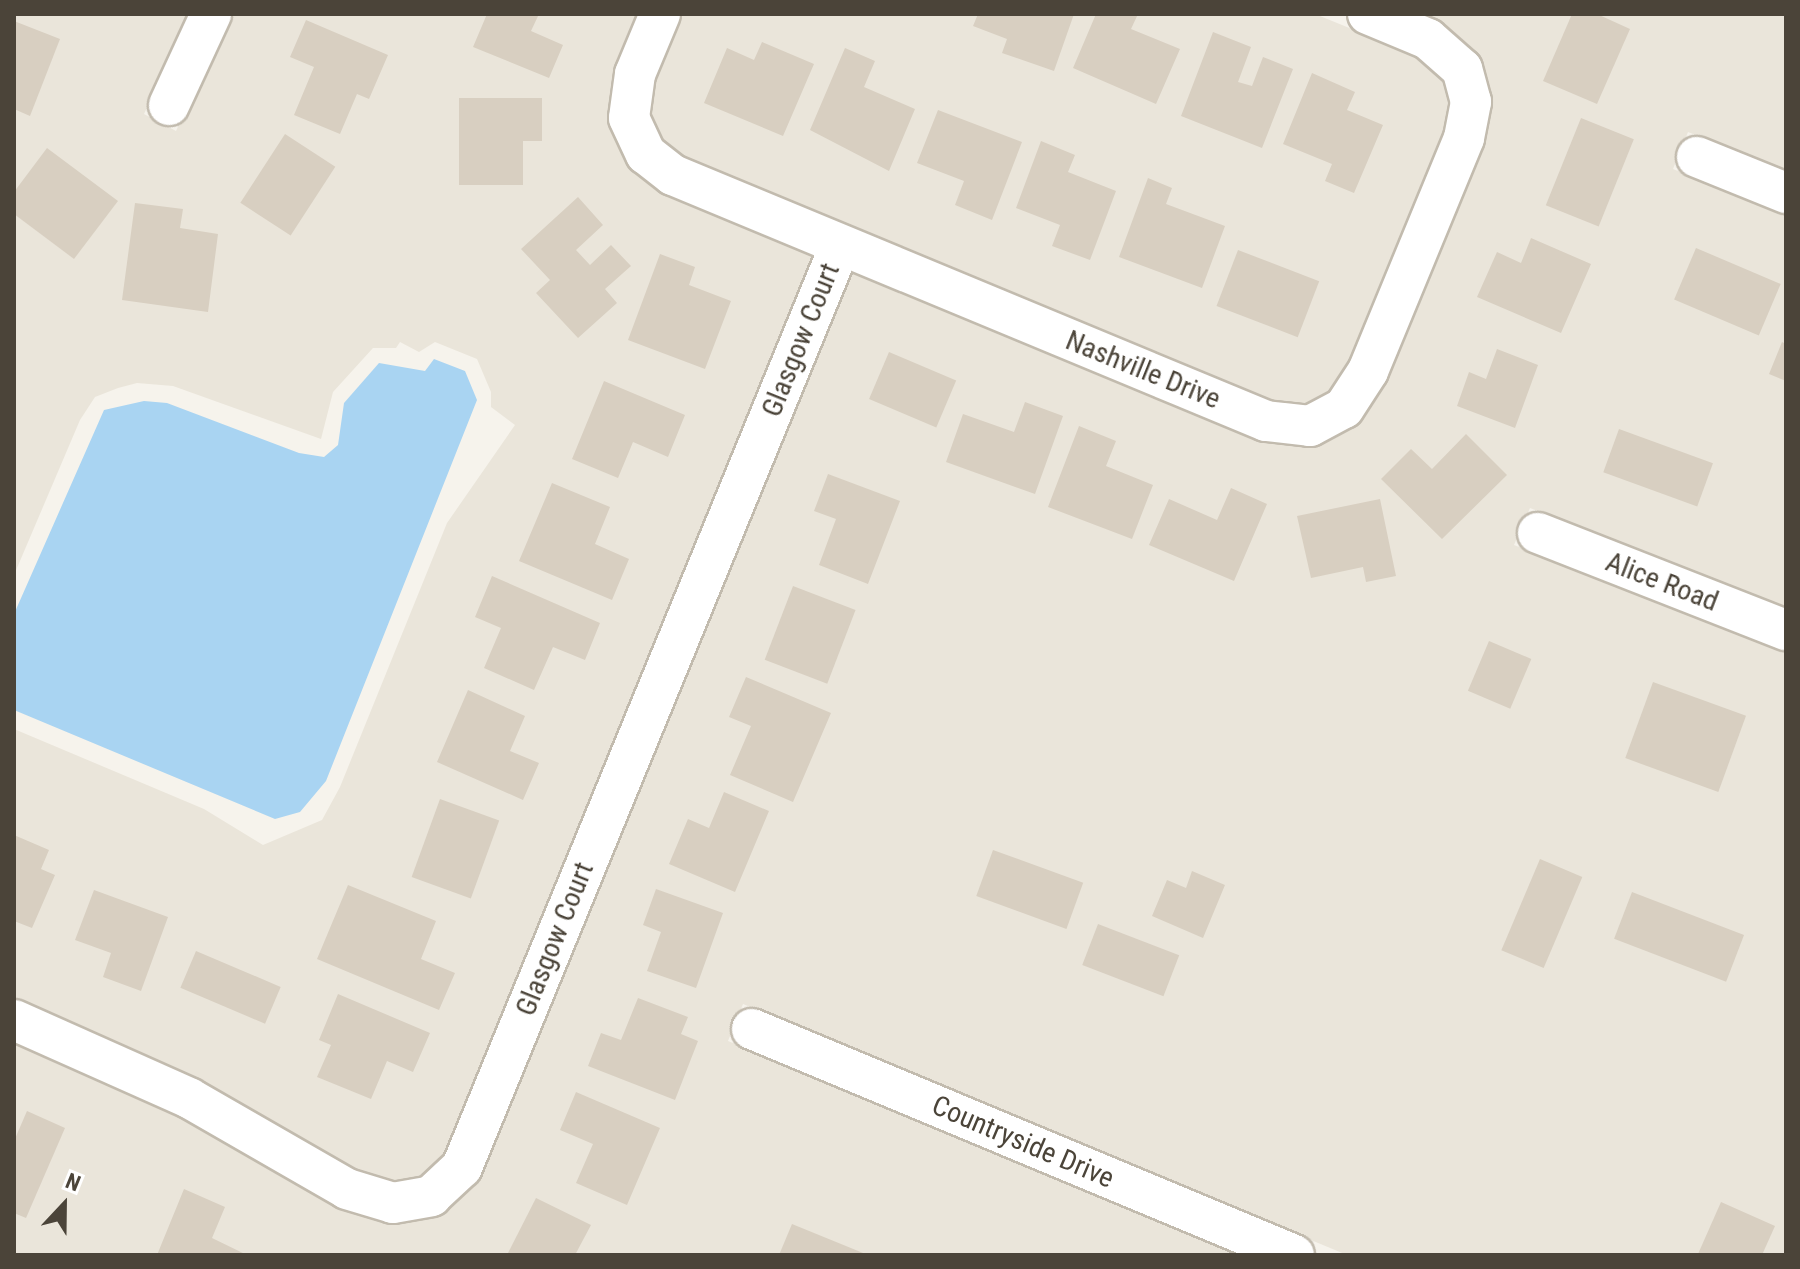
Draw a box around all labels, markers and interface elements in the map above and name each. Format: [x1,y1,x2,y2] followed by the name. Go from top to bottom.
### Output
[755,258,847,422] street label: Glasgow Court
[1061,324,1225,416] street label: Nashville Drive
[1601,545,1723,619] street label: Alice Road
[509,857,601,1021] street label: Glasgow Court
[927,1089,1119,1195] street label: Countryside Drive
[24,1165,104,1245] north arrow
[62,1168,84,1196] text: N

